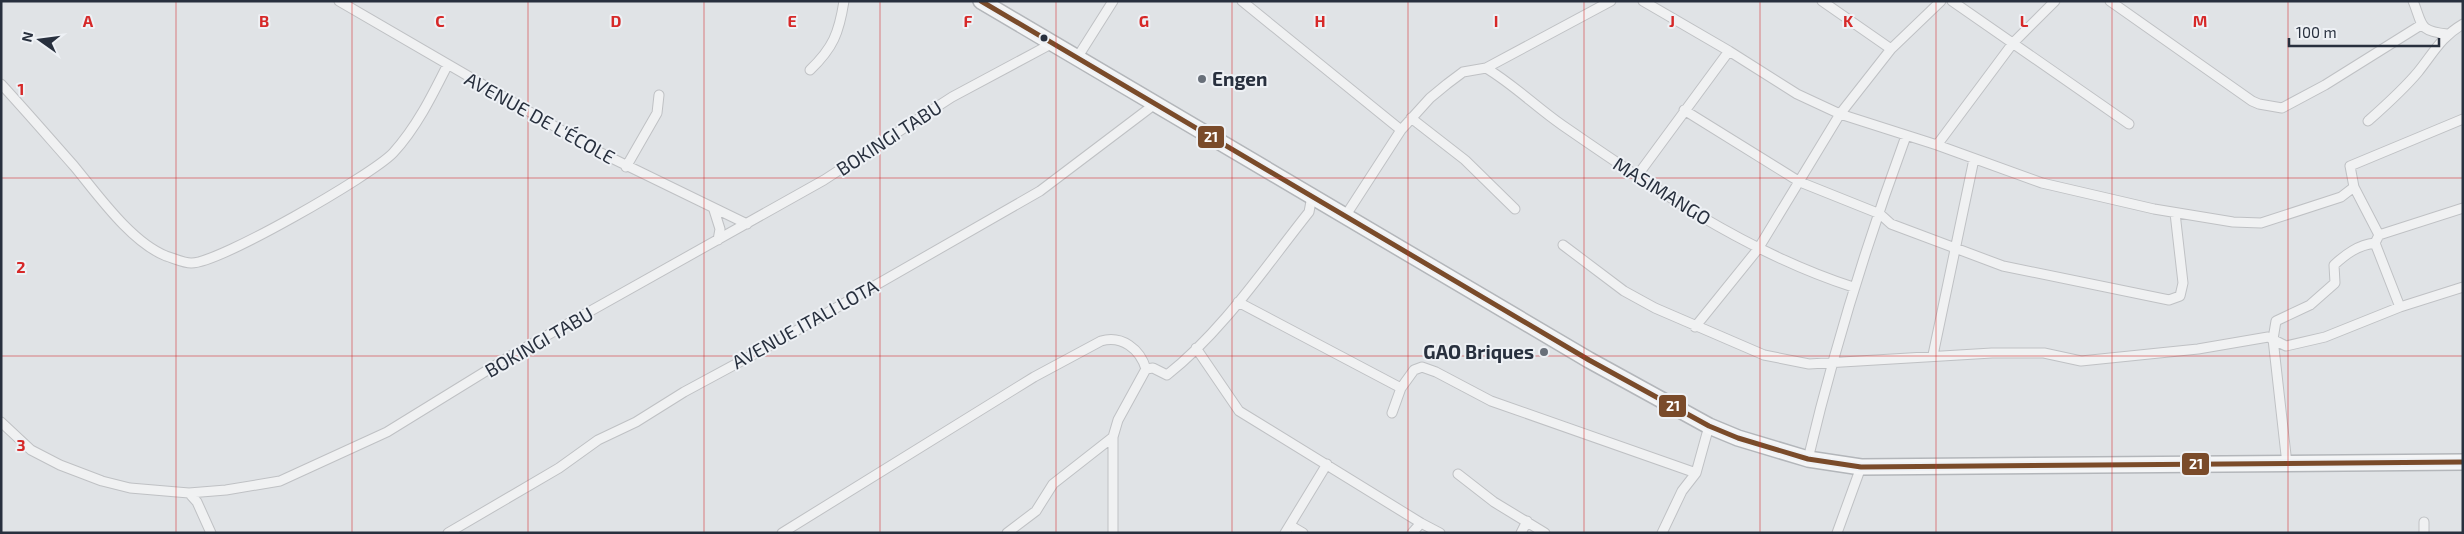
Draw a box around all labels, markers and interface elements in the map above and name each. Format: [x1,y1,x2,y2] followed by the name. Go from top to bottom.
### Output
[83,11,94,30] text: A
[259,11,269,30] text: B
[435,11,445,30] text: C
[611,11,622,30] text: D
[787,11,797,30] text: E
[964,11,973,30] text: F
[1139,11,1149,30] text: G
[1314,11,1326,30] text: H
[1494,11,1498,30] text: I
[1669,11,1675,30] text: J
[1843,11,1854,30] text: K
[2020,11,2029,30] text: L
[2193,11,2207,30] text: M
[15,15,65,65] north arrow
[2289,15,2439,47] scale bar
[2296,23,2337,41] text: 100 m
[17,30,36,44] text: N
[1039,33,1049,43] unlabelled marker
[461,67,619,168] street label: AVENUE DE L'ÉCOLE
[1212,67,1267,90] place label: Engen
[1196,73,1208,85] marker: Engen
[18,79,24,98] text: 1
[832,95,946,180] street label: BOKINGI TABU
[1197,125,1225,149] line badge: 21
[1204,128,1218,145] text: 21
[1609,152,1715,230] street label: MASIMANGO
[16,257,26,276] text: 2
[728,274,882,373] street label: AVENUE ITALI LOTA
[481,301,597,382] street label: BOKINGI TABU
[1423,340,1534,363] place label: GAO Briques
[1538,346,1550,358] marker: GAO Briques
[1658,394,1687,418] line badge: 21
[1666,397,1680,414] text: 21
[16,435,26,454] text: 3
[2181,452,2210,476] line badge: 21
[2189,455,2203,472] text: 21

